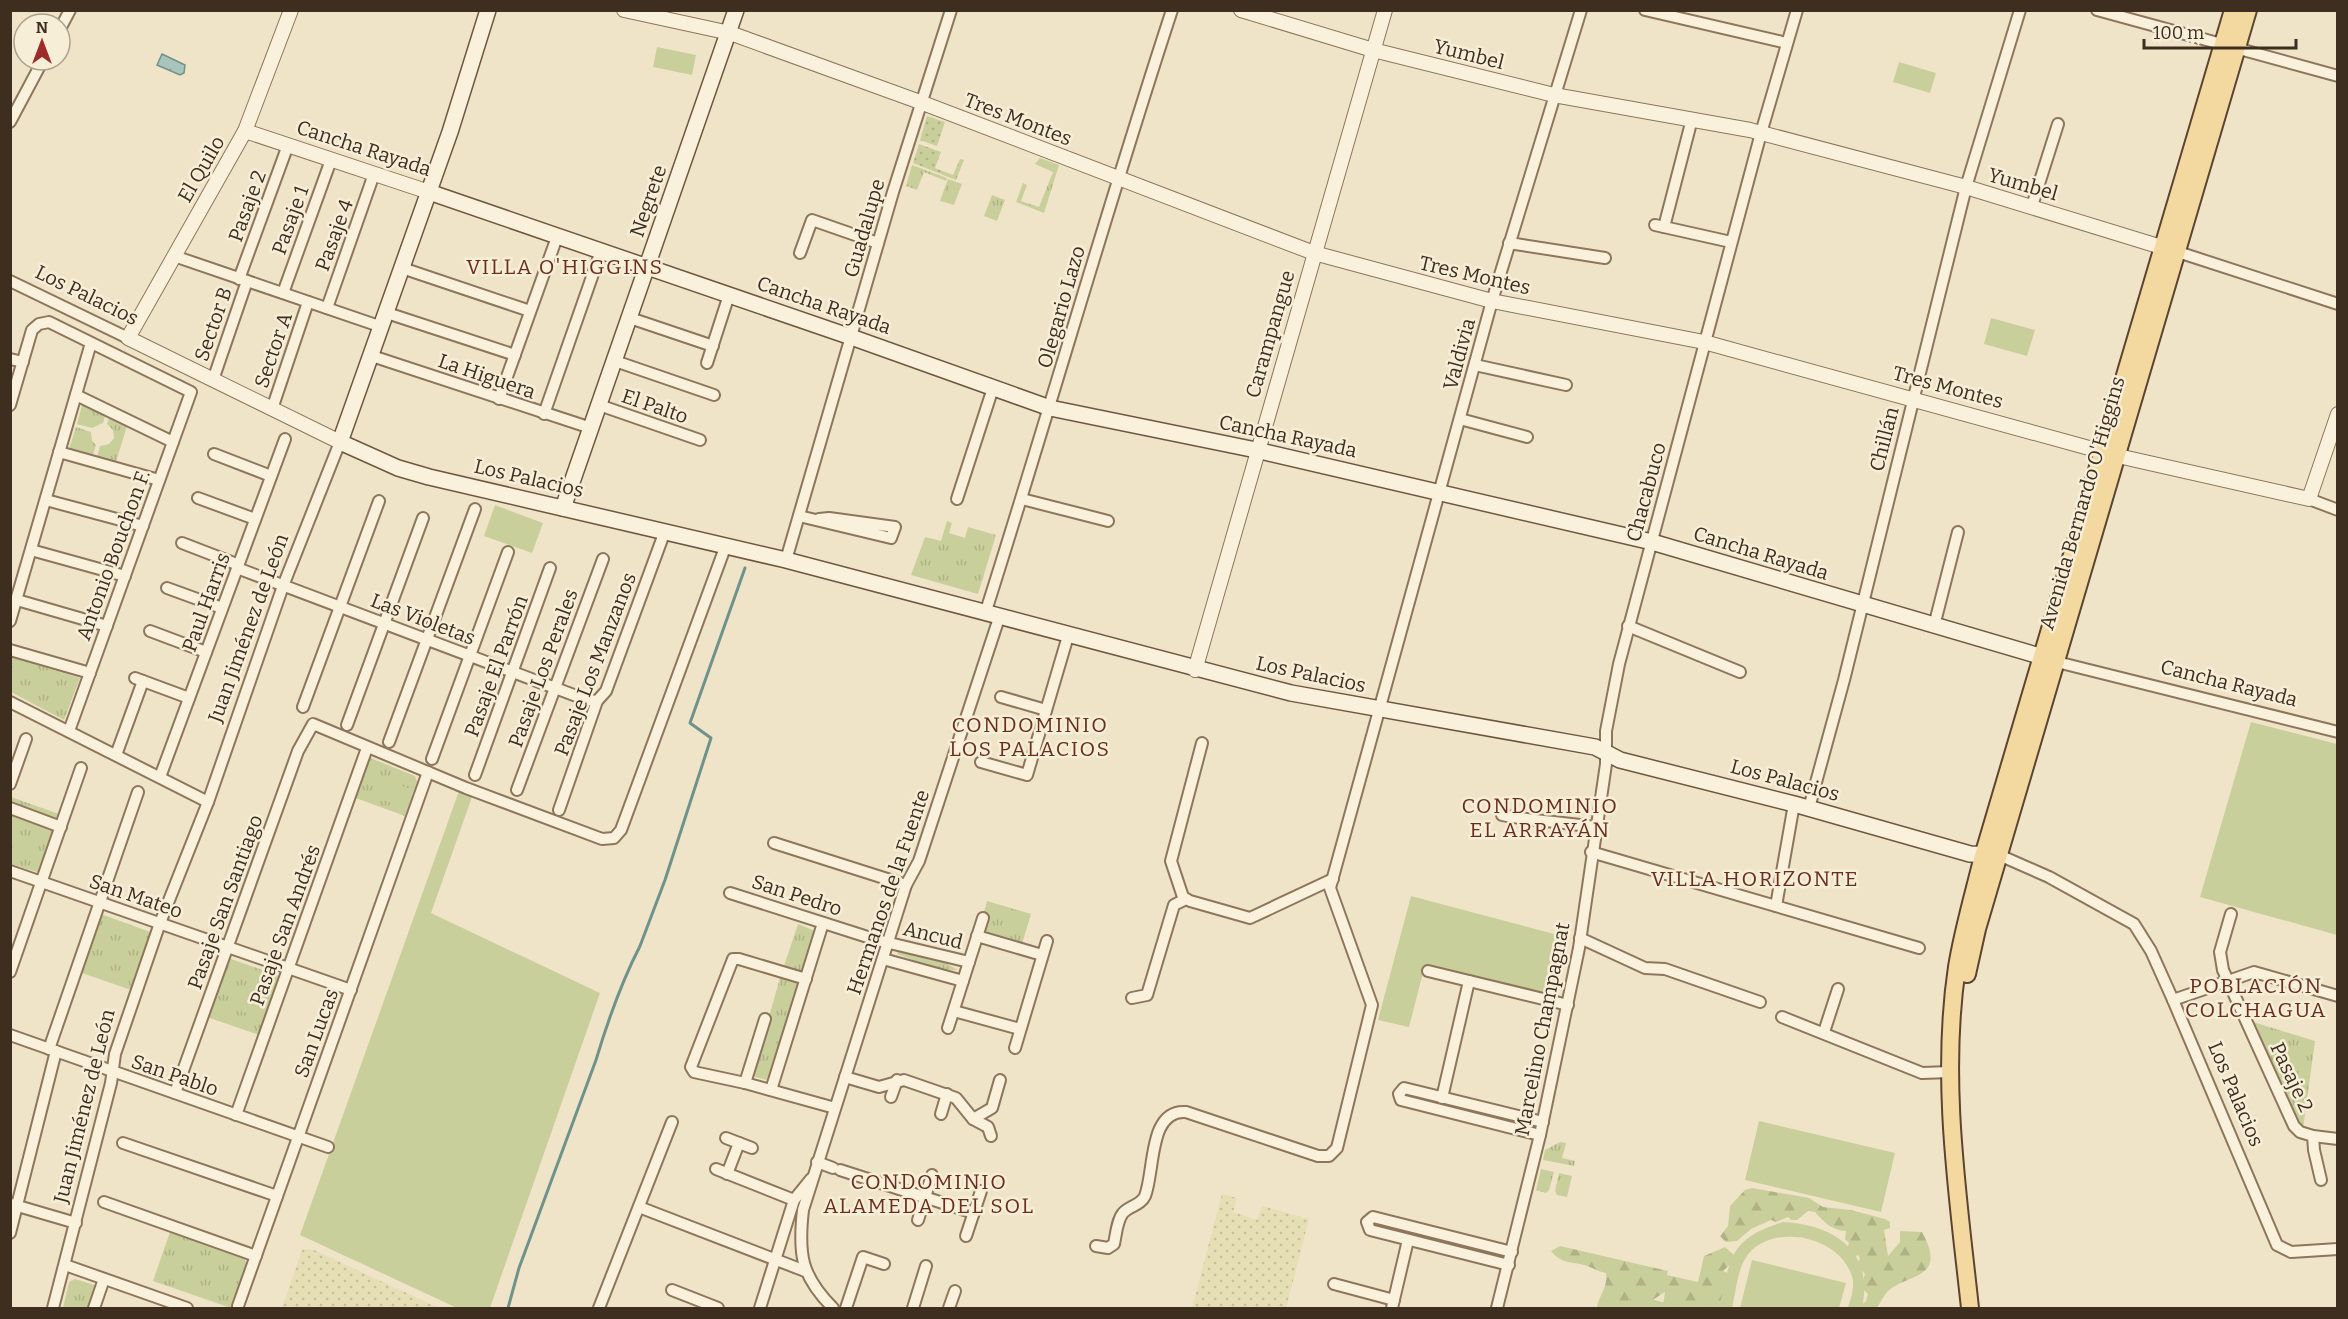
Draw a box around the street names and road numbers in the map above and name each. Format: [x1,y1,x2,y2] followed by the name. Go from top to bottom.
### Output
[1431,34,1507,74] street label: Yumbel
[961,88,1075,150] street label: Tres Montes
[294,115,434,181] street label: Cancha Rayada
[172,132,230,206] street label: El Quilo
[625,162,671,240] street label: Negrete
[1985,163,2061,205] street label: Yumbel
[223,167,272,245] street label: Pasaje 2
[838,176,890,280] street label: Guadalupe
[267,182,314,258] street label: Pasaje 1
[310,195,359,275] street label: Pasaje 4
[1032,243,1090,371] street label: Olegario Lazo
[1417,251,1533,299] street label: Tres Montes
[32,260,142,330] street label: Los Palacios
[1240,267,1300,401] street label: Carampangue
[754,271,894,339] street label: Cancha Rayada
[189,284,237,364] street label: Sector B
[249,308,297,391] street label: Sector A
[1438,315,1480,393] street label: Valdivia
[435,348,539,404] street label: La Higuera
[1890,361,2006,413] street label: Tres Montes
[2034,374,2130,632] street label: Avenida Bernardo O'Higgins
[619,383,691,429] street label: El Palto
[1864,404,1904,474] street label: Chillán
[1217,410,1359,462] street label: Cancha Rayada
[1621,440,1671,544] street label: Chacabuco
[472,454,586,502] street label: Los Palacios
[71,467,155,643] street label: Antonio Bouchon F.
[1690,521,1832,585] street label: Cancha Rayada
[202,530,293,726] street label: Juan Jiménez de León
[177,549,235,655] street label: Paul Harris
[549,569,642,759] street label: Pasaje Los Manzanos
[503,585,584,751] street label: Pasaje Los Perales
[367,588,479,650] street label: Las Violetas
[459,592,534,740] street label: Pasaje El Parrón
[1254,651,1368,697] street label: Los Palacios
[2158,654,2300,712] street label: Cancha Rayada
[1728,754,1842,806] street label: Los Palacios
[842,786,934,998] street label: Hermanos de la Fuente
[182,812,269,993] street label: Pasaje San Santiago
[245,841,326,1009] street label: Pasaje San Andrés
[86,869,186,923] street label: San Mateo
[749,869,845,921] street label: San Pedro
[901,916,965,954] street label: Ancud
[1510,920,1574,1138] street label: Marcelino Champagnat
[289,985,343,1081] street label: San Lucas
[48,1006,120,1206] street label: Juan Jiménez de León
[2203,1038,2269,1150] street label: Los Palacios
[2265,1038,2319,1116] street label: Pasaje 2
[128,1049,222,1101] street label: San Pablo

